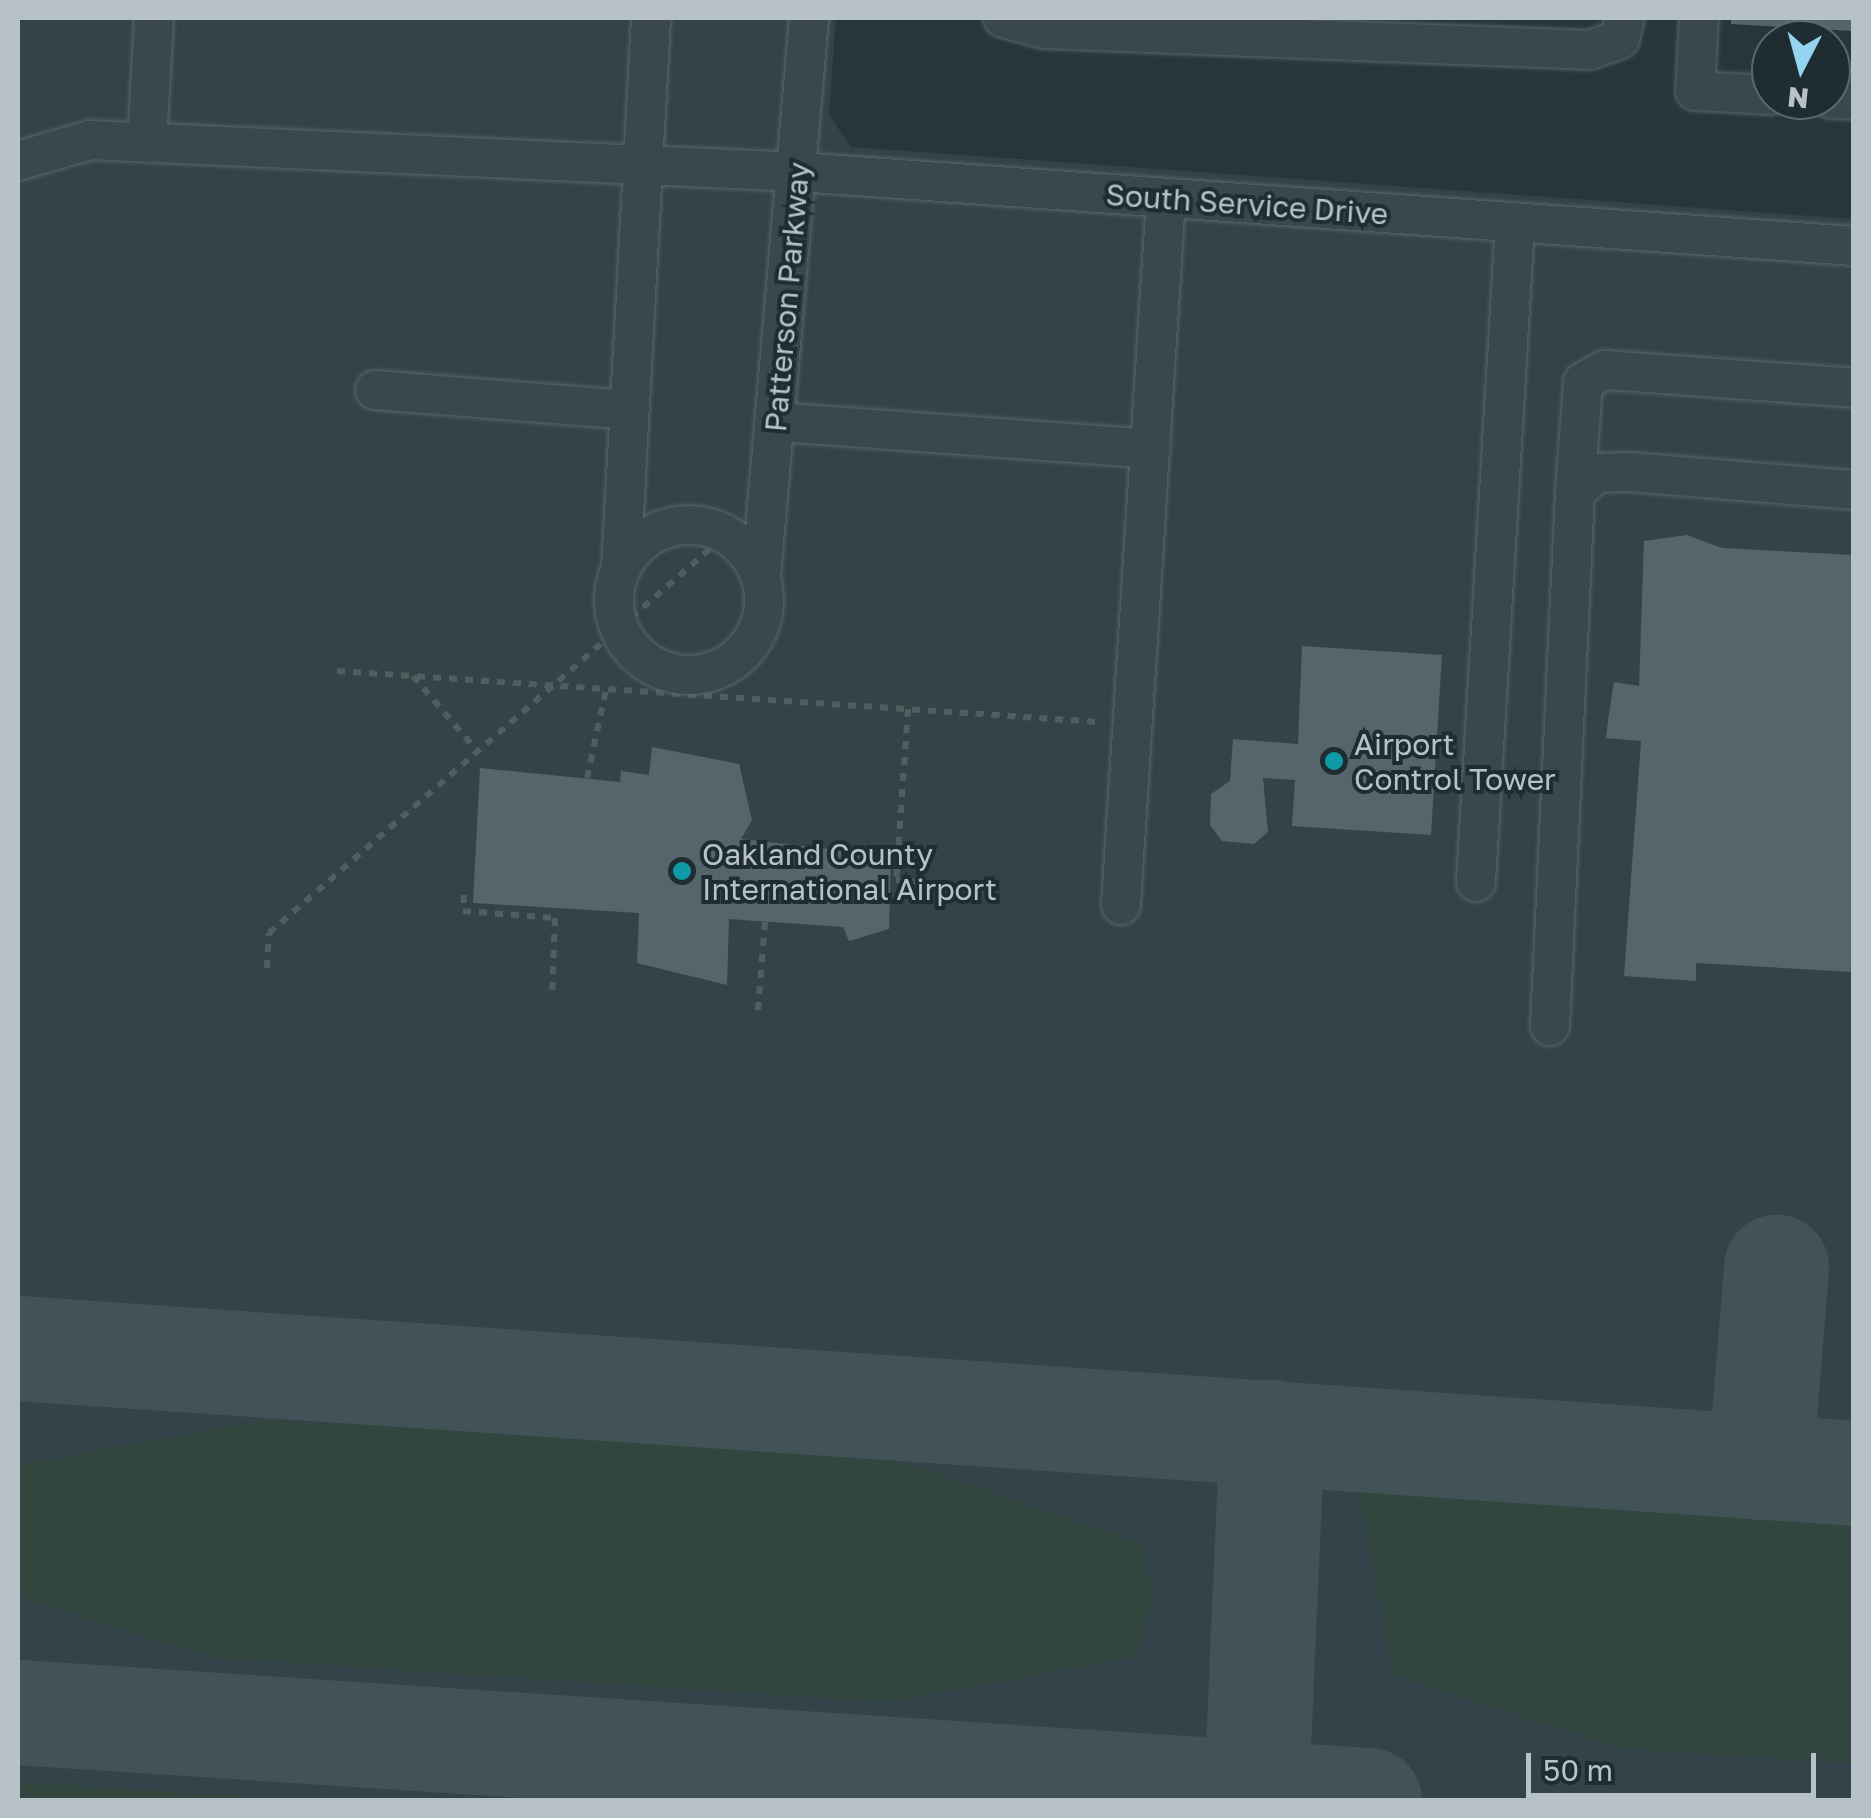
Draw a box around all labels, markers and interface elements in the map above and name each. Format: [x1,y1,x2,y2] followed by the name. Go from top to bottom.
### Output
[1751,20,1851,120] north arrow
[1786,81,1810,116] text: N
[757,161,817,433] street label: Patterson Parkway
[1105,176,1389,232] street label: South Service Drive
[1354,726,1556,796] place label: Airport Control Tower
[1323,750,1345,772] marker: Airport Control Tower
[702,836,997,906] place label: Oakland County International Airport
[671,860,693,882] marker: Oakland County International Airport
[1531,1733,1821,1795] scale bar
[1543,1752,1613,1788] text: 50 m

